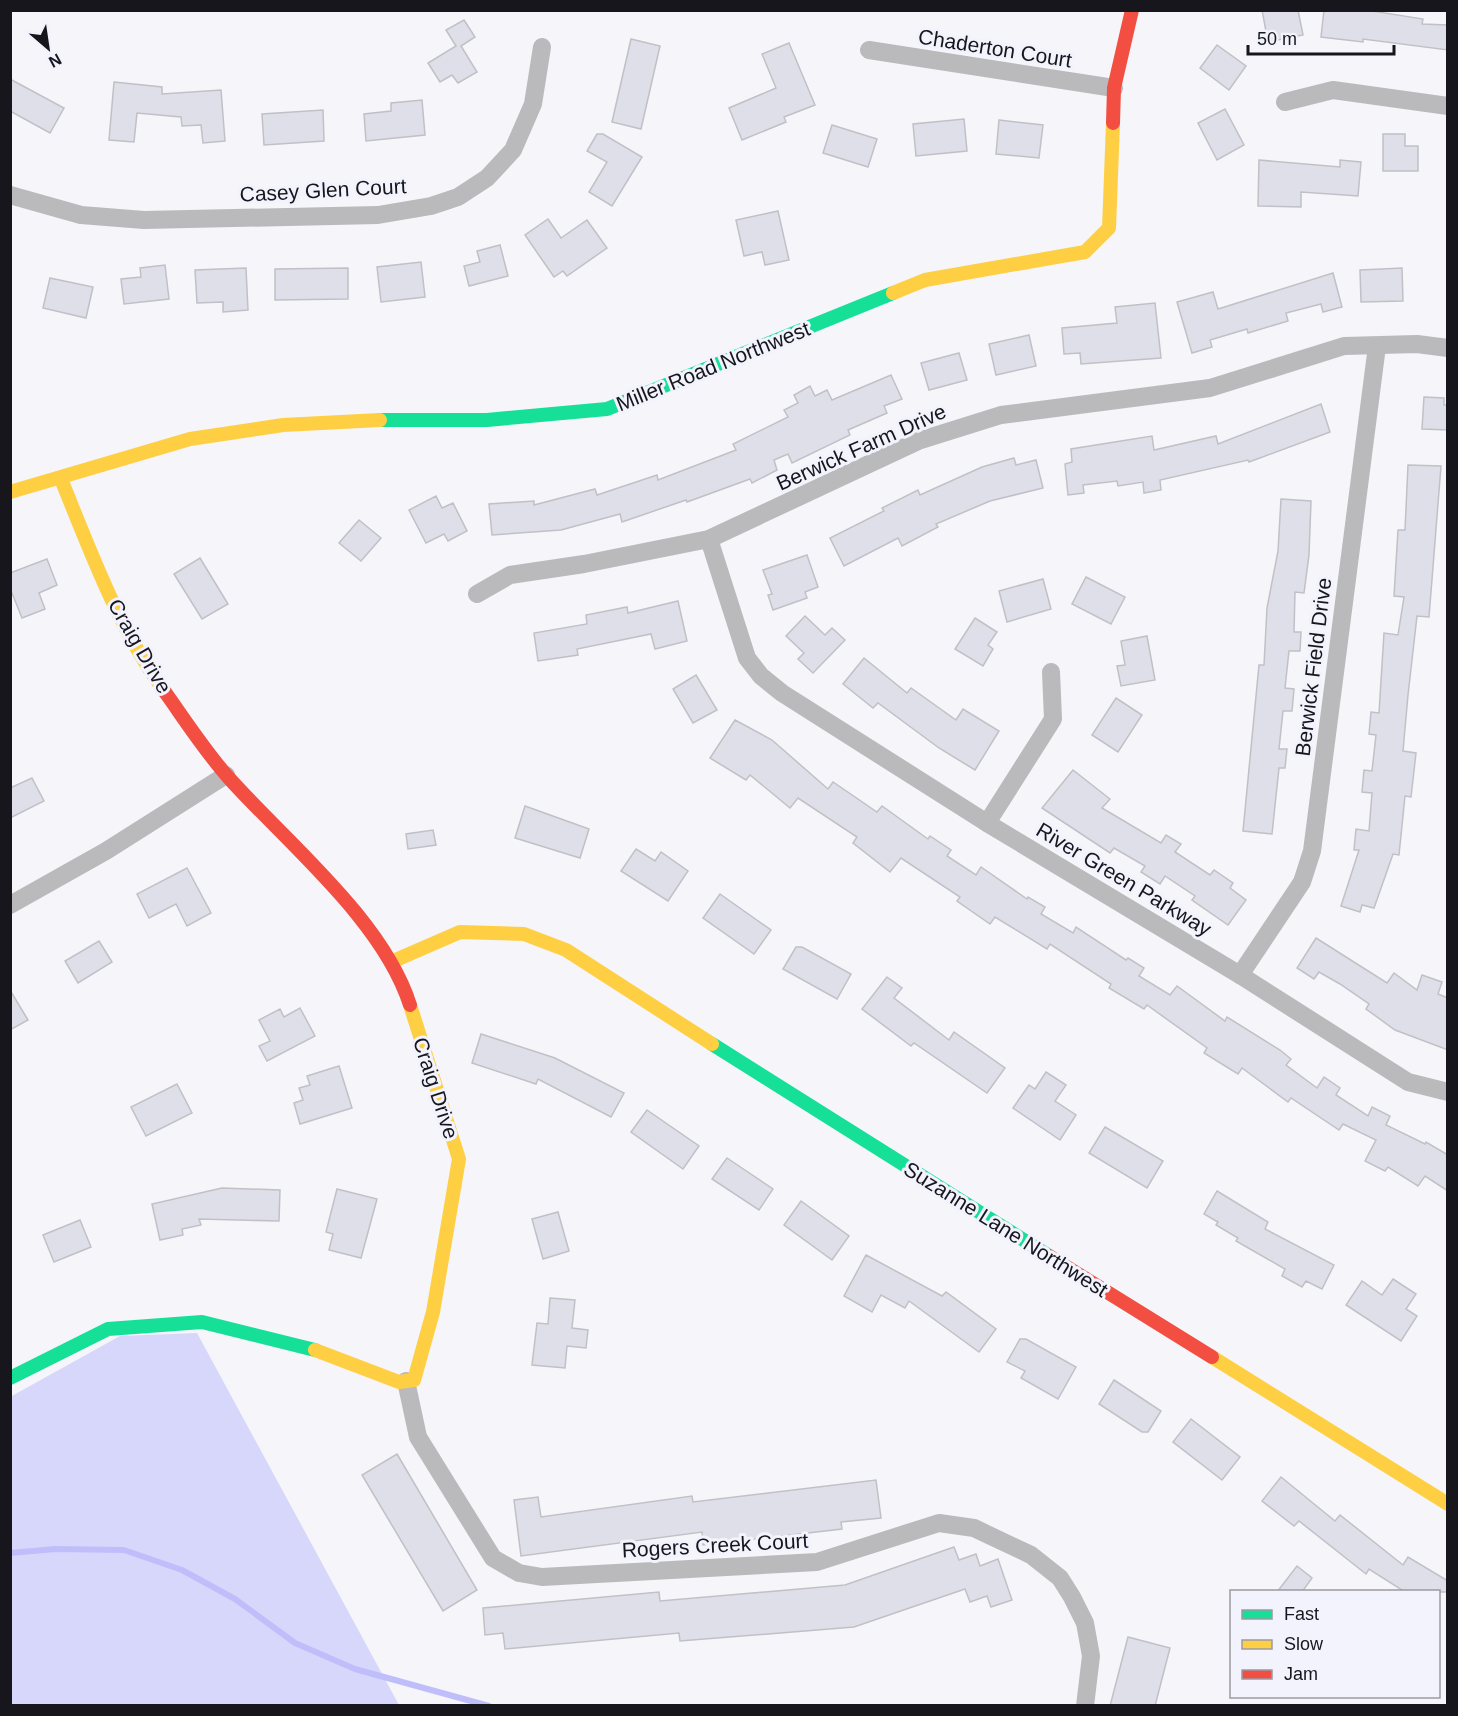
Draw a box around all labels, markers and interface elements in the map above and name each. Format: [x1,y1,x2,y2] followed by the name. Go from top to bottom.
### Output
[18,18,78,78] north arrow
[1248,18,1394,56] scale bar
[917,24,1074,72] street label: Chaderton Court
[1257,29,1297,49] text: 50 m
[46,50,64,71] text: N
[239,174,407,206] street label: Casey Glen Court
[613,317,813,415] street label: Miller Road Northwest
[773,399,949,495] street label: Berwick Farm Drive
[1291,576,1335,758] street label: Berwick Field Drive
[104,595,176,697] street label: Craig Drive
[1033,818,1216,941] street label: River Green Parkway
[409,1035,463,1141] street label: Craig Drive
[900,1157,1112,1301] street label: Suzanne Lane Northwest
[621,1529,809,1561] street label: Rogers Creek Court
[1230,1590,1440,1698] legend
[1284,1604,1319,1624] text: Fast
[1284,1634,1324,1654] text: Slow
[1284,1664,1318,1684] text: Jam

